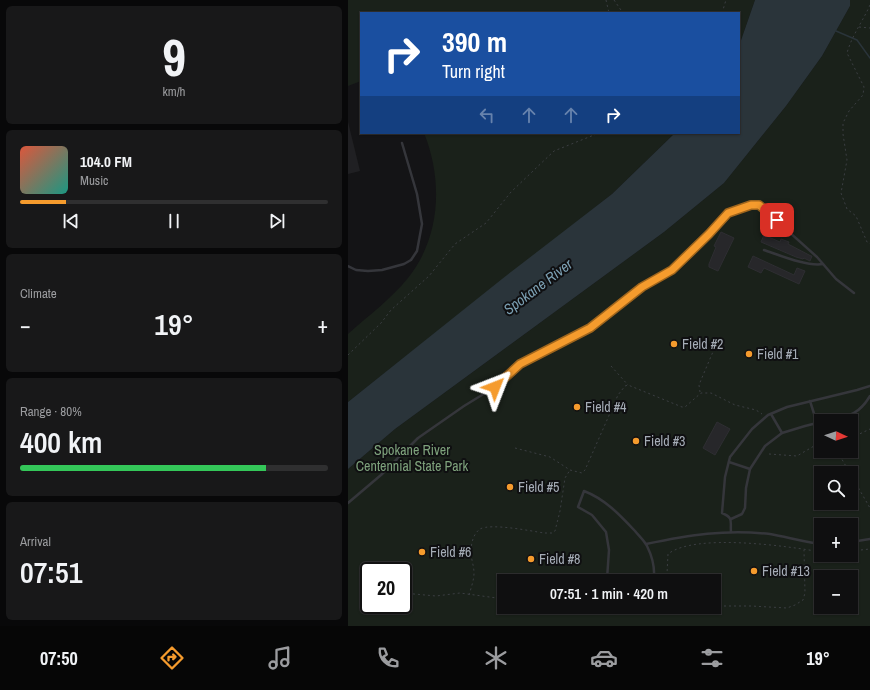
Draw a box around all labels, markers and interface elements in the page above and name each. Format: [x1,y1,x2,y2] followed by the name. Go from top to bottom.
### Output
[162,22,186,92] text: 9
[442,23,507,61] text: 390 m
[376,28,428,80] icon: right
[442,59,505,84] text: Turn right
[162,83,186,100] text: km/h
[476,104,498,126] icon: left
[518,104,540,126] icon: ahead
[560,104,582,126] icon: ahead
[602,104,624,126] icon: right
[80,151,132,172] text: 104.0 FM
[80,172,108,189] text: Music
[760,203,794,237] pin
[766,209,788,231] icon: arrive
[60,210,82,232] icon: previous
[163,210,185,232] icon: pause
[266,210,288,232] icon: next
[499,253,577,319] water label: Spokane River
[20,285,57,302] text: Climate
[154,304,194,344] text: 19°
[20,310,31,340] text: −
[317,310,328,340] text: +
[682,335,723,353] place label: Field #2
[669,339,679,349] marker: Field #2
[757,345,799,363] place label: Field #1
[744,349,754,359] marker: Field #1
[474,366,516,408] position arrow
[585,398,627,416] place label: Field #4
[572,402,582,412] marker: Field #4
[20,403,82,420] text: Range · 80%
[814,414,858,458] north arrow
[814,414,858,614] map controls
[20,422,102,462] text: 400 km
[644,432,685,450] place label: Field #3
[631,436,641,446] marker: Field #3
[356,441,468,475] park label: Spokane River Centennial State Park
[814,466,858,510] button: search
[518,478,559,496] place label: Field #5
[505,482,515,492] marker: Field #5
[814,518,858,562] button: +
[20,533,51,550] text: Arrival
[430,543,471,561] place label: Field #6
[417,547,427,557] marker: Field #6
[539,550,580,568] place label: Field #8
[20,552,82,592] text: 07:51
[526,554,536,564] marker: Field #8
[360,562,412,614] speed limit sign: 20
[762,562,810,580] place label: Field #13
[749,566,759,576] marker: Field #13
[814,570,858,614] button: −
[550,583,668,604] text: 07:51 · 1 min · 420 m
[158,644,186,672] icon: directions
[266,644,294,672] icon: music
[374,644,402,672] icon: phone
[482,644,510,672] icon: climate
[590,644,618,672] icon: car
[698,644,726,672] icon: filters
[40,646,78,671] text: 07:50
[806,646,830,671] text: 19°

